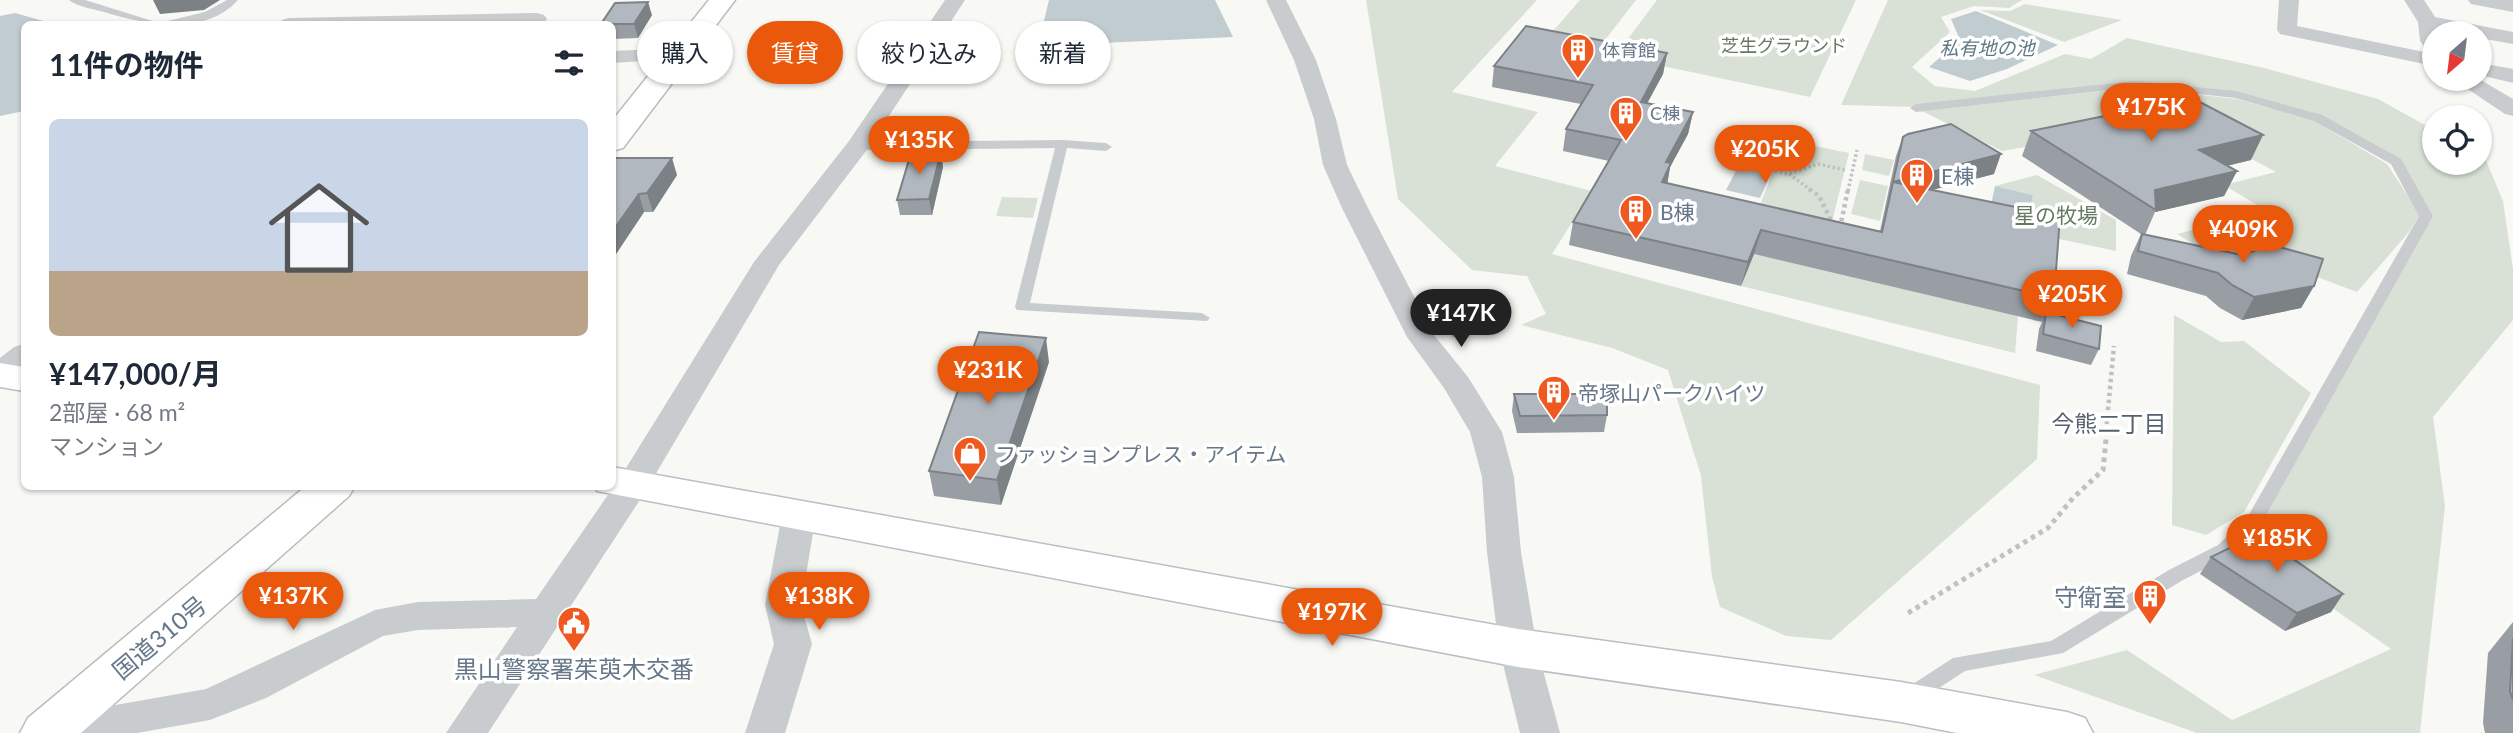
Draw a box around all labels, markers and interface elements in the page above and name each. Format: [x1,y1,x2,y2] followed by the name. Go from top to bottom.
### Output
[637,21,733,84] chip: 購入
[747,21,843,84] chip: 賃貸
[857,21,1001,84] chip: 絞り込み
[1015,21,1111,84] chip: 新着
[2422,21,2492,91] north arrow
[2422,21,2492,175] map controls
[1559,31,1597,80] building icon: 体育館
[1721,34,1847,56] park label: 芝生グラウンド
[1939,36,2036,59] water label: 私有地の池
[1602,39,1656,61] place label: 体育館
[550,44,588,82] icon: filters
[49,46,204,82] text: 11件の物件
[2102,83,2200,143] pin: ¥175K
[2116,92,2186,120] text: ¥175K
[1607,94,1645,143] building icon: C棟
[1650,102,1680,124] place label: C棟
[2422,105,2492,175] button: locate
[870,116,968,176] pin: ¥135K
[884,125,954,153] text: ¥135K
[1716,125,1814,185] pin: ¥205K
[1730,134,1800,162] text: ¥205K
[1898,156,1936,205] building icon: E棟
[1941,163,1974,188] place label: E棟
[256,165,382,291] icon: home
[1617,192,1655,241] building icon: B棟
[1660,199,1695,224] place label: B棟
[2014,202,2098,227] park label: 星の牧場
[2194,205,2292,265] pin: ¥409K
[2208,214,2278,242] text: ¥409K
[2023,270,2121,330] pin: ¥205K
[2037,279,2107,307] text: ¥205K
[1412,290,1510,349] pin: ¥147K
[1426,298,1496,326] text: ¥147K
[939,346,1037,406] pin: ¥231K
[49,355,222,391] text: ¥147,000/月
[953,355,1023,383] text: ¥231K
[1535,373,1573,422] building icon: 帝塚山パークハイツ
[1578,380,1766,405] place label: 帝塚山パークハイツ
[49,398,185,426] text: 2部屋 · 68 m²
[2052,409,2167,437] district label: 今熊二丁目
[49,432,164,460] text: マンション
[951,434,989,483] shop icon: ファッションプレス・アイテム
[995,441,1286,466] place label: ファッションプレス・アイテム
[2228,514,2326,574] pin: ¥185K
[2242,523,2312,551] text: ¥185K
[244,572,342,632] pin: ¥137K
[770,572,868,632] pin: ¥138K
[2131,577,2169,626] building icon: 守衛室
[258,581,328,609] text: ¥137K
[784,581,854,609] text: ¥138K
[2054,582,2126,611] place label: 守衛室
[1283,588,1381,648] pin: ¥197K
[106,589,212,685] street label: 国道310号
[1297,597,1367,625] text: ¥197K
[555,604,593,653] public building icon: 黒山警察署茱萸木交番
[454,654,694,683] place label: 黒山警察署茱萸木交番

